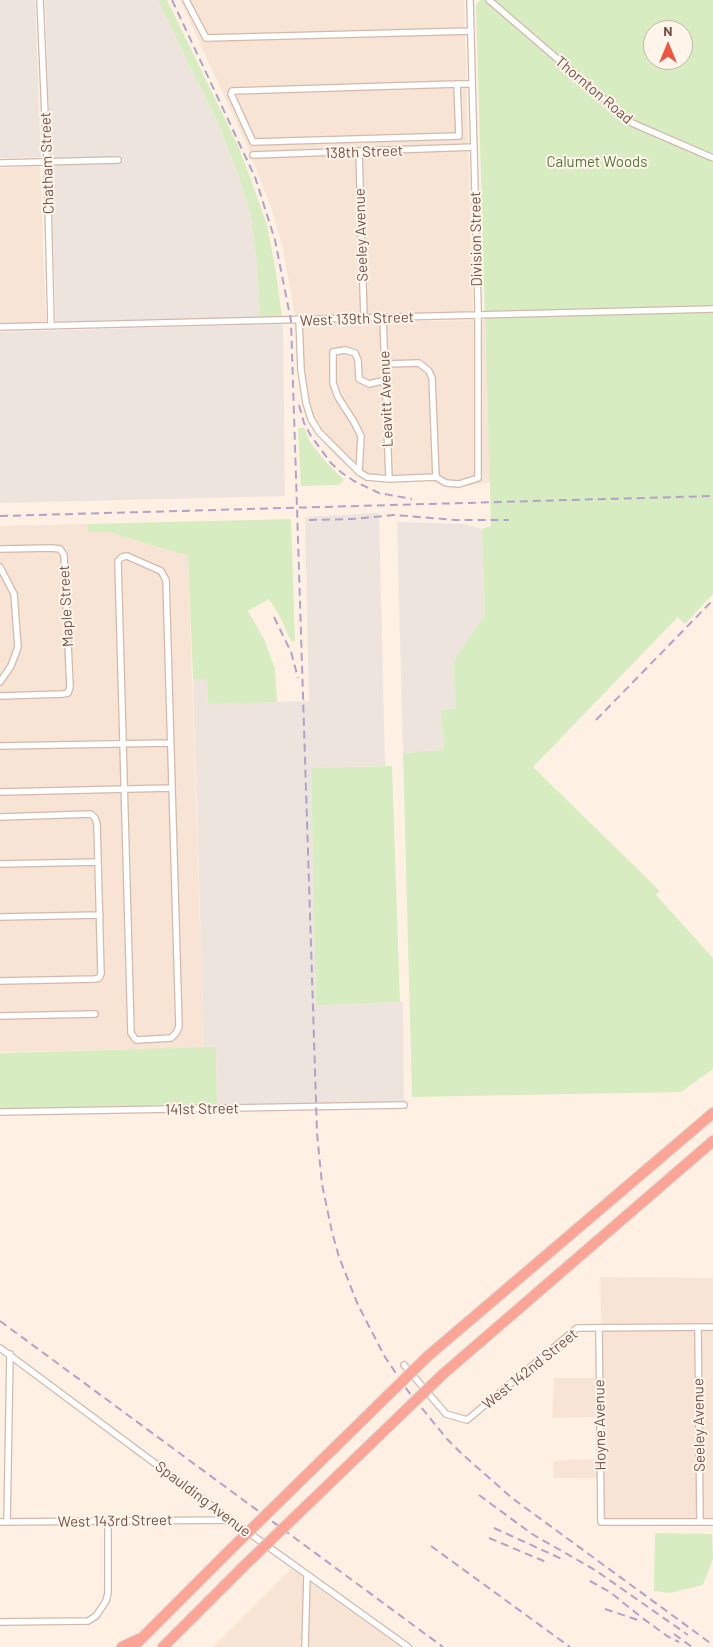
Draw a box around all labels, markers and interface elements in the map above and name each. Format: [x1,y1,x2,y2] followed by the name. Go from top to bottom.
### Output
[643,20,693,70] north arrow
[663,22,673,39] text: N
[551,52,637,128] street label: Thornton Road
[36,112,58,214] street label: Chatham Street
[325,142,403,162] street label: 138th Street
[547,153,647,171] park label: Calumet Woods
[350,188,372,282] street label: Seeley Avenue
[466,191,486,287] street label: Division Street
[300,308,414,330] street label: West 139th Street
[375,350,397,448] street label: Leavitt Avenue
[55,565,77,647] street label: Maple Street
[165,1099,239,1119] street label: 141st Street
[479,1325,581,1413] street label: West 142nd Street
[689,1378,709,1472] street label: Seeley Avenue
[590,1379,610,1471] street label: Hoyne Avenue
[152,1457,254,1541] street label: Spaulding Avenue
[57,1511,173,1531] street label: West 143rd Street

